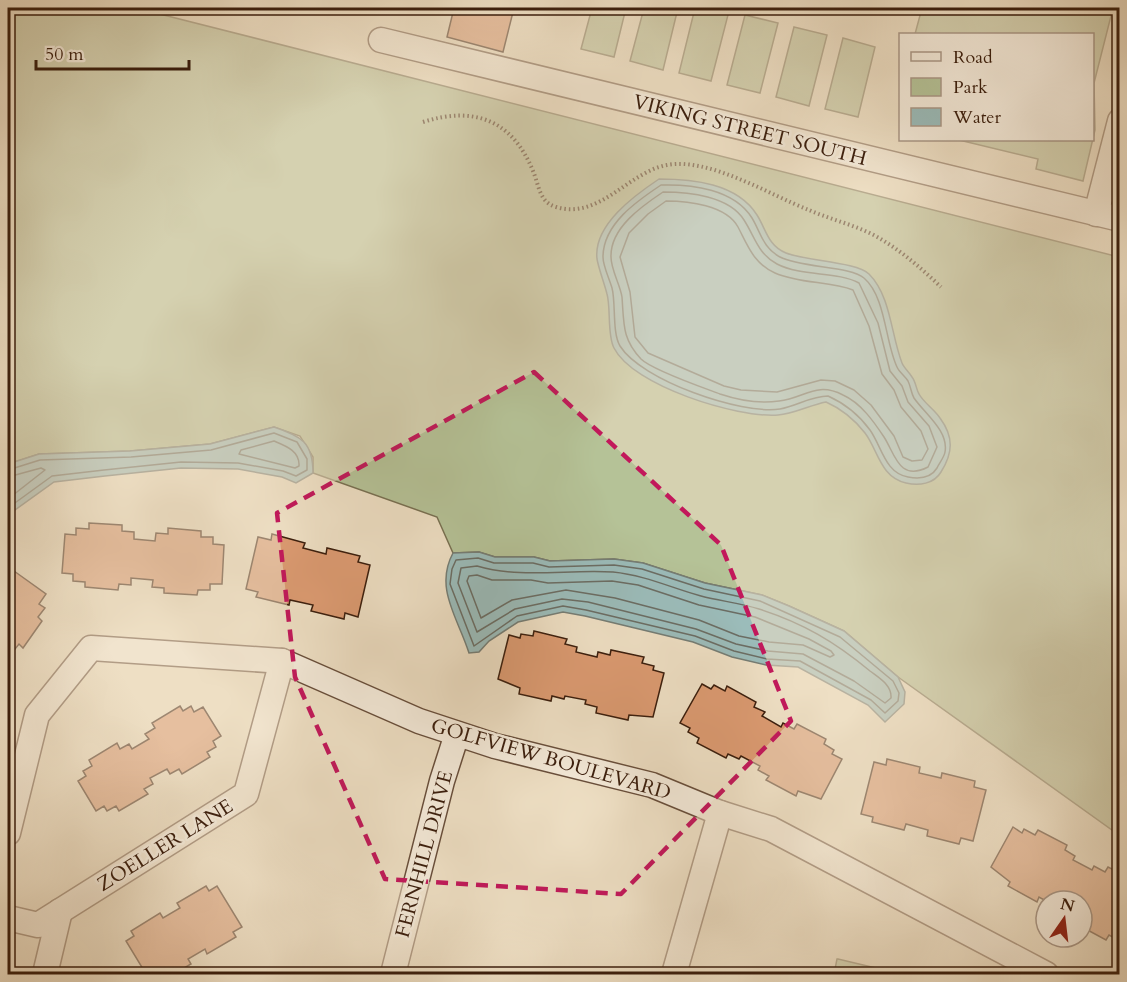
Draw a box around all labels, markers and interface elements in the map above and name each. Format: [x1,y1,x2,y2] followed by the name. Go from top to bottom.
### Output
[36,33,189,71] scale bar
[899,33,1094,141] legend
[45,42,84,67] text: 50 m
[953,45,993,70] text: Road
[953,75,988,100] text: Park
[630,88,870,172] street label: VIKING STREET SOUTH
[952,105,1002,130] text: Water
[428,712,674,806] street label: GOLFVIEW BOULEVARD
[389,768,459,940] street label: FERNHILL DRIVE
[92,792,238,898] street label: ZOELLER LANE
[1034,889,1094,949] north arrow
[1058,893,1077,918] text: N

